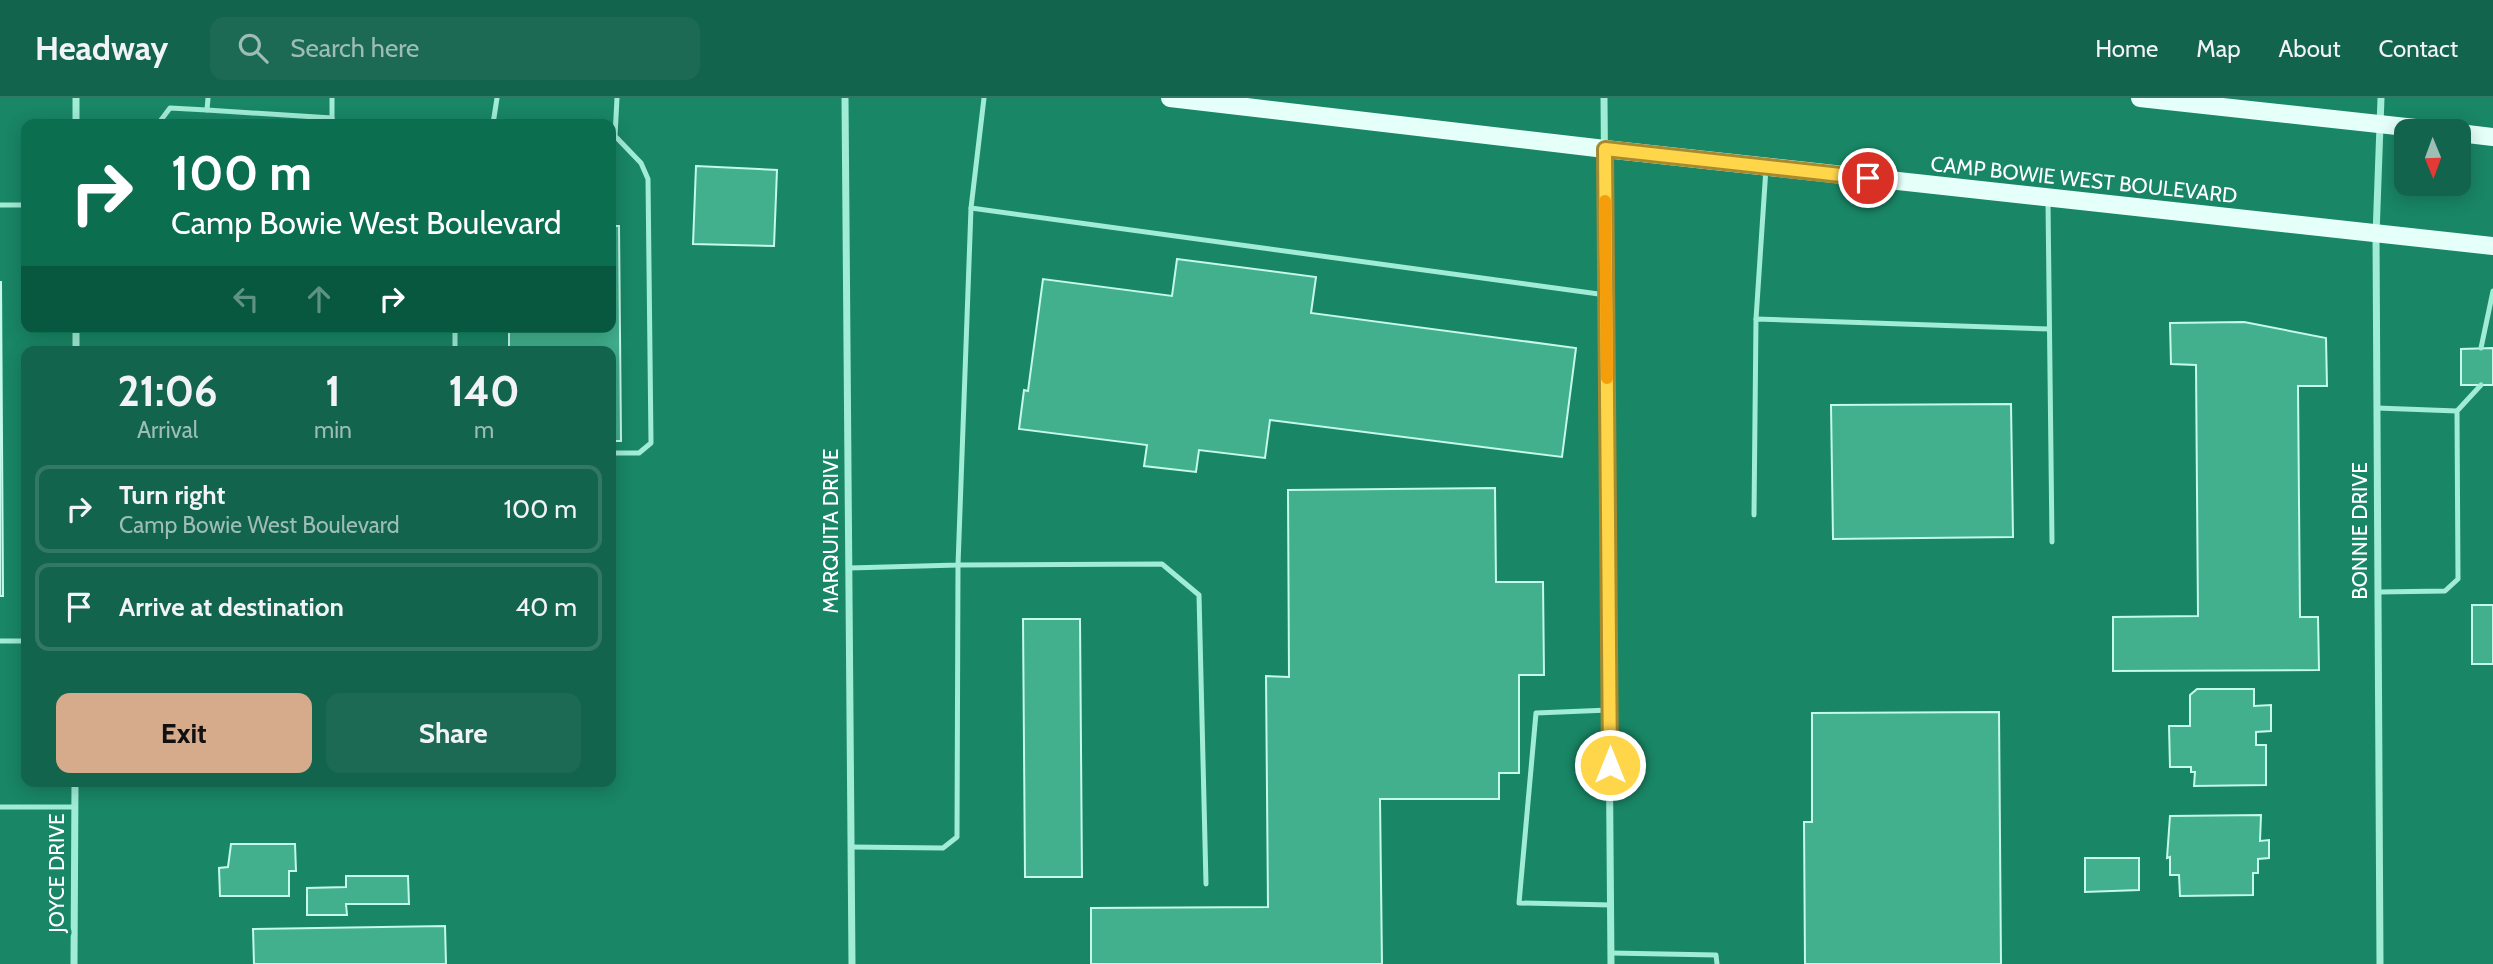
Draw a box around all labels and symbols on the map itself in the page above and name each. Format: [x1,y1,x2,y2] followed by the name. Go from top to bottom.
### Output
[2394,119,2471,196] north arrow
[1838,148,1898,208] pin
[1930,151,2239,208] street label: CAMP BOWIE WEST BOULEVARD
[818,449,843,613] street label: MARQUITA DRIVE
[2347,462,2372,600] street label: BONNIE DRIVE
[1573,728,1647,802] position arrow
[44,813,69,934] street label: JOYCE DRIVE

